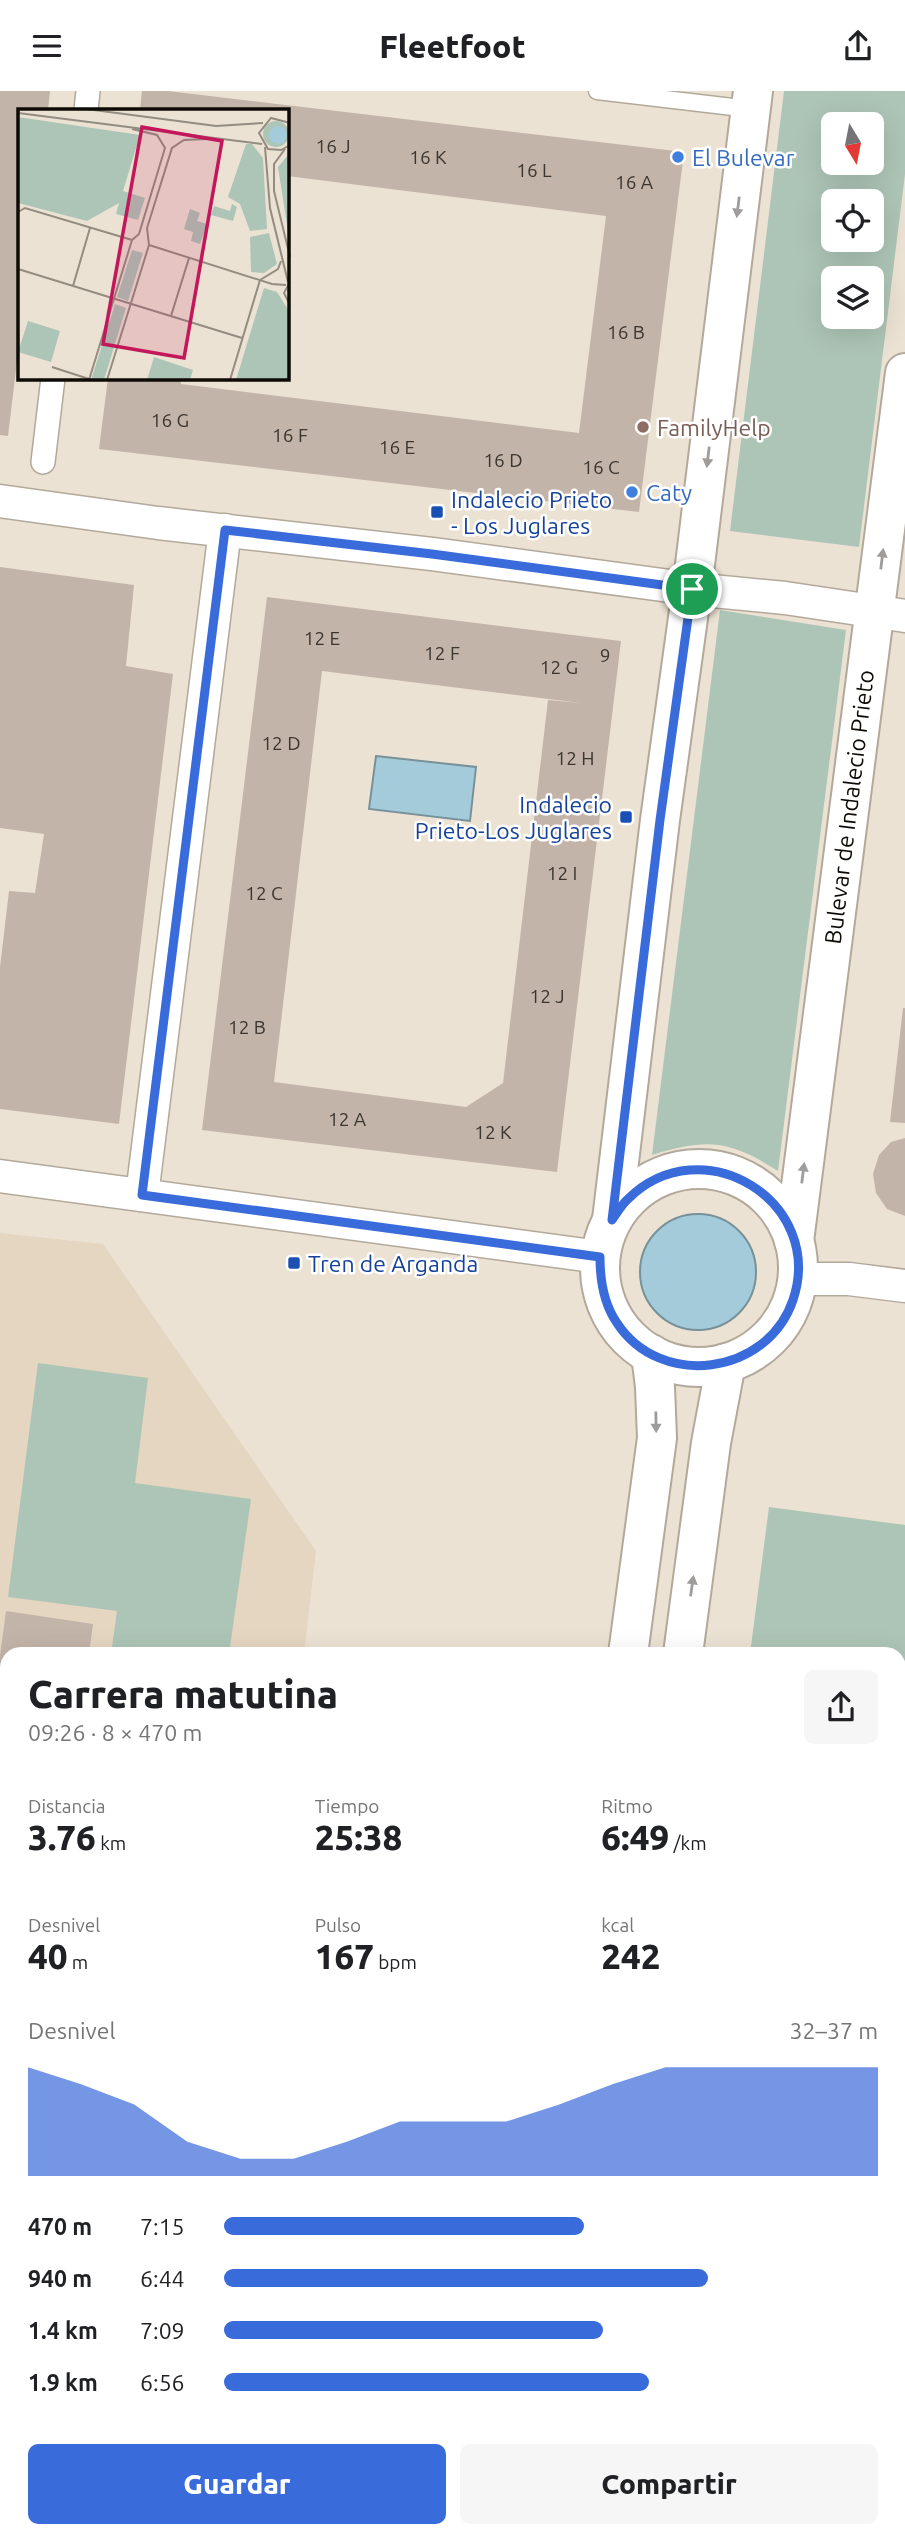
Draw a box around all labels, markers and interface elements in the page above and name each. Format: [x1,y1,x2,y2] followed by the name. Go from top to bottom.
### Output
[28,27,66,65] icon: menu
[839,27,877,65] icon: share
[379,28,526,64] text: Fleetfoot
[18,109,289,380] inset map
[821,112,884,175] north arrow
[821,112,884,329] map controls
[315,135,351,157] house number: 16 J
[692,145,795,170] place label: El Bulevar
[409,146,447,168] house number: 16 K
[670,149,686,165] marker: El Bulevar
[516,159,552,181] house number: 16 L
[615,171,654,193] house number: 16 A
[821,189,884,252] button: locate
[733,197,744,219] one-way arrow
[821,266,884,329] button: layers
[607,321,645,343] house number: 16 B
[151,409,189,431] house number: 16 G
[657,415,771,440] place label: FamilyHelp
[635,419,651,435] marker: FamilyHelp
[272,424,308,446] house number: 16 F
[379,436,415,458] house number: 16 E
[702,447,713,469] one-way arrow
[483,449,523,471] house number: 16 D
[582,456,620,478] house number: 16 C
[646,480,692,505] place label: Caty
[624,484,640,500] marker: Caty
[451,487,612,538] place label: Indalecio Prieto - Los Juglares
[429,504,445,520] marker: Indalecio Prieto - Los Juglares
[877,548,888,570] one-way arrow
[662,559,722,619] pin
[673,570,711,608] icon: arrive
[304,627,340,649] house number: 12 E
[424,642,460,664] house number: 12 F
[600,644,610,666] house number: 9
[540,656,578,678] house number: 12 G
[820,668,878,946] street label: Bulevar de Indalecio Prieto
[261,732,301,754] house number: 12 D
[555,747,595,769] house number: 12 H
[415,792,612,843] place label: Indalecio Prieto-Los Juglares
[618,809,634,825] marker: Indalecio Prieto-Los Juglares
[547,862,577,884] house number: 12 I
[245,882,283,904] house number: 12 C
[529,985,565,1007] house number: 12 J
[228,1016,266,1038] house number: 12 B
[328,1108,367,1130] house number: 12 A
[474,1121,512,1143] house number: 12 K
[798,1162,809,1184] one-way arrow
[308,1251,478,1276] place label: Tren de Arganda
[286,1255,302,1271] marker: Tren de Arganda
[651,1412,662,1434] one-way arrow
[687,1575,698,1597] one-way arrow
[804,1670,878,1744] button: share
[28,1673,338,1715] text: Carrera matutina
[28,1720,202,1745] text: 09:26 · 8 × 470 m
[28,1795,106,1817] text: Distancia
[315,1795,379,1817] text: Tiempo
[601,1795,653,1817] text: Ritmo
[28,1817,96,1857] text: 3.76
[315,1817,402,1857] text: 25:38
[601,1817,669,1857] text: 6:49
[96,1832,126,1854] text: km
[669,1832,707,1854] text: /km
[28,1914,100,1936] text: Desnivel
[315,1914,361,1936] text: Pulso
[601,1914,634,1936] text: kcal
[28,1936,67,1976] text: 40
[315,1936,374,1976] text: 167
[601,1936,661,1976] text: 242
[67,1951,88,1973] text: m
[374,1951,417,1973] text: bpm
[28,2018,116,2043] text: Desnivel
[790,2018,878,2043] text: 32–37 m
[28,2214,92,2239] text: 470 m
[140,2214,185,2239] text: 7:15
[28,2266,92,2291] text: 940 m
[140,2266,185,2291] text: 6:44
[28,2318,98,2343] text: 1.4 km
[140,2318,185,2343] text: 7:09
[28,2370,98,2395] text: 1.9 km
[140,2370,185,2395] text: 6:56
[28,2444,446,2524] button: Guardar
[460,2444,878,2524] button: Compartir

